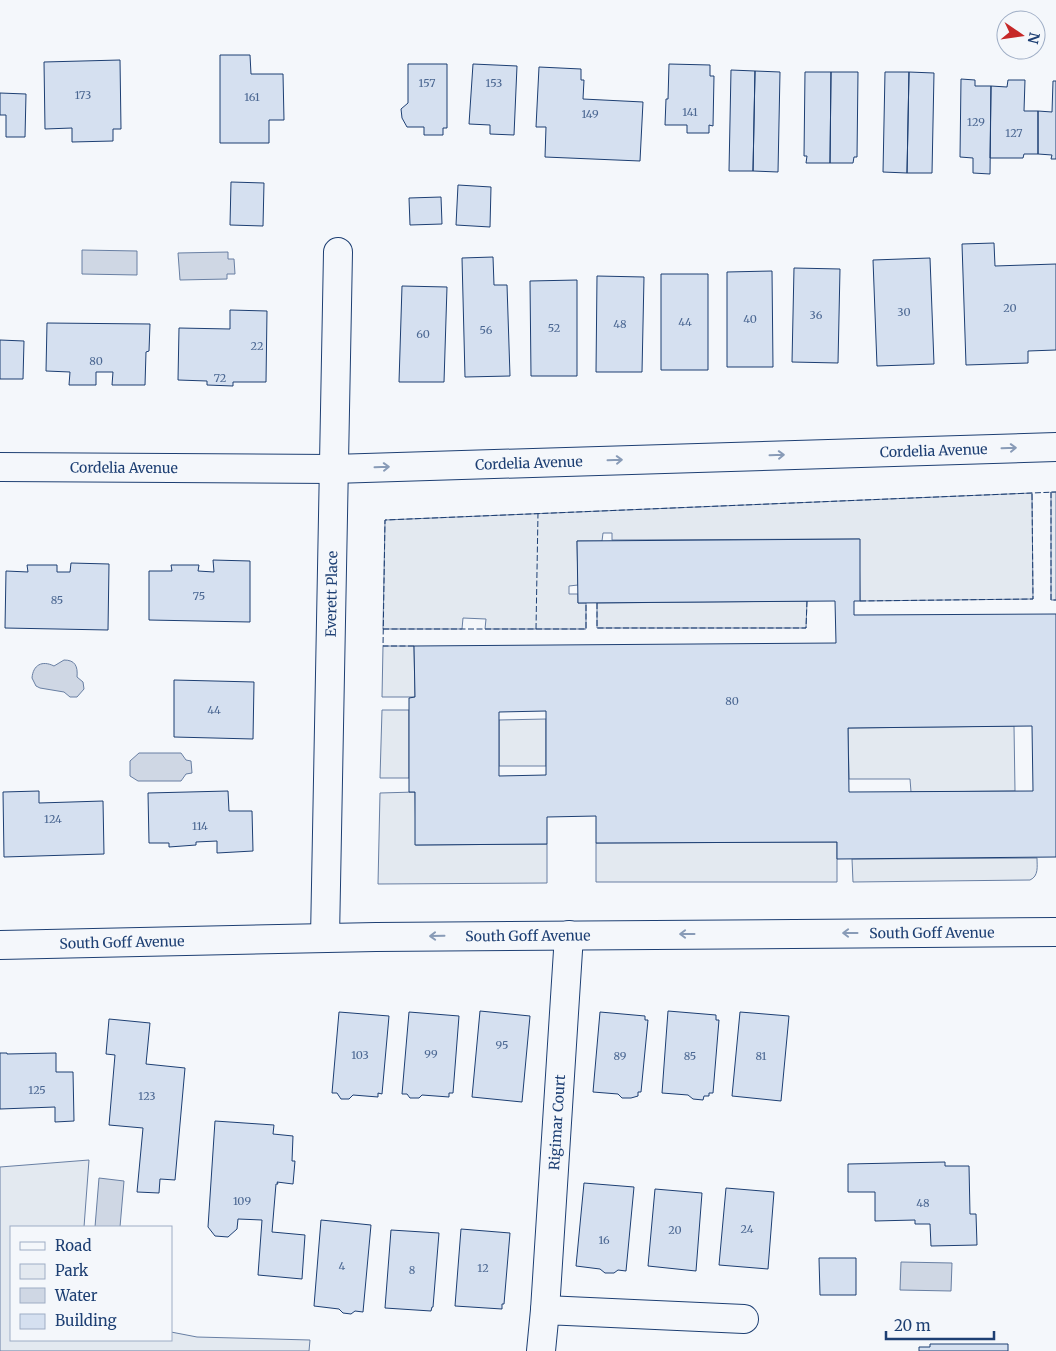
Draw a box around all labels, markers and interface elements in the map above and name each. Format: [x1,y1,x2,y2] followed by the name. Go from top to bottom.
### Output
[996,10,1046,60] north arrow
[1024,31,1044,45] text: N
[419,76,435,90] house number: 157
[486,76,502,90] house number: 153
[75,88,91,102] house number: 173
[244,90,260,104] house number: 161
[682,105,698,119] house number: 141
[581,107,599,121] house number: 149
[967,115,985,129] house number: 129
[1005,126,1023,140] house number: 127
[1003,301,1017,315] house number: 20
[897,305,911,319] house number: 30
[810,308,823,322] house number: 36
[743,312,757,326] house number: 40
[678,315,692,329] house number: 44
[613,317,627,331] house number: 48
[548,321,560,335] house number: 52
[480,323,493,337] house number: 56
[416,327,430,341] house number: 60
[251,339,263,353] house number: 22
[89,354,103,368] house number: 80
[214,371,226,385] house number: 72
[880,440,988,461] street label: Cordelia Avenue
[1001,444,1017,453] one-way arrow
[769,451,785,460] one-way arrow
[475,452,583,474] street label: Cordelia Avenue
[606,455,622,465] one-way arrow
[70,458,178,477] street label: Cordelia Avenue
[374,462,390,472] one-way arrow
[322,551,341,637] street label: Everett Place
[193,589,205,603] house number: 75
[51,593,63,607] house number: 85
[725,694,739,708] house number: 80
[207,703,221,717] house number: 44
[44,812,62,826] house number: 124
[192,819,208,833] house number: 114
[869,923,995,942] street label: South Goff Avenue
[465,926,591,945] street label: South Goff Avenue
[842,928,858,938] one-way arrow
[680,929,696,939] one-way arrow
[430,931,446,941] one-way arrow
[59,932,185,953] street label: South Goff Avenue
[496,1038,508,1052] house number: 95
[424,1047,438,1061] house number: 99
[351,1048,369,1062] house number: 103
[613,1049,627,1063] house number: 89
[684,1049,696,1063] house number: 85
[755,1049,767,1063] house number: 81
[545,1073,569,1171] street label: Rigimar Court
[28,1083,46,1097] house number: 125
[138,1089,156,1103] house number: 123
[233,1194,251,1208] house number: 109
[916,1196,930,1210] house number: 48
[741,1222,754,1236] house number: 24
[668,1223,682,1237] house number: 20
[10,1226,172,1341] legend
[598,1233,610,1247] house number: 16
[55,1236,91,1255] text: Road
[339,1259,346,1273] house number: 4
[55,1261,89,1280] text: Park
[477,1261,489,1275] house number: 12
[409,1263,416,1277] house number: 8
[54,1286,98,1305] text: Water
[886,1308,994,1340] scale bar
[55,1311,117,1330] text: Building
[894,1316,931,1335] text: 20 m

